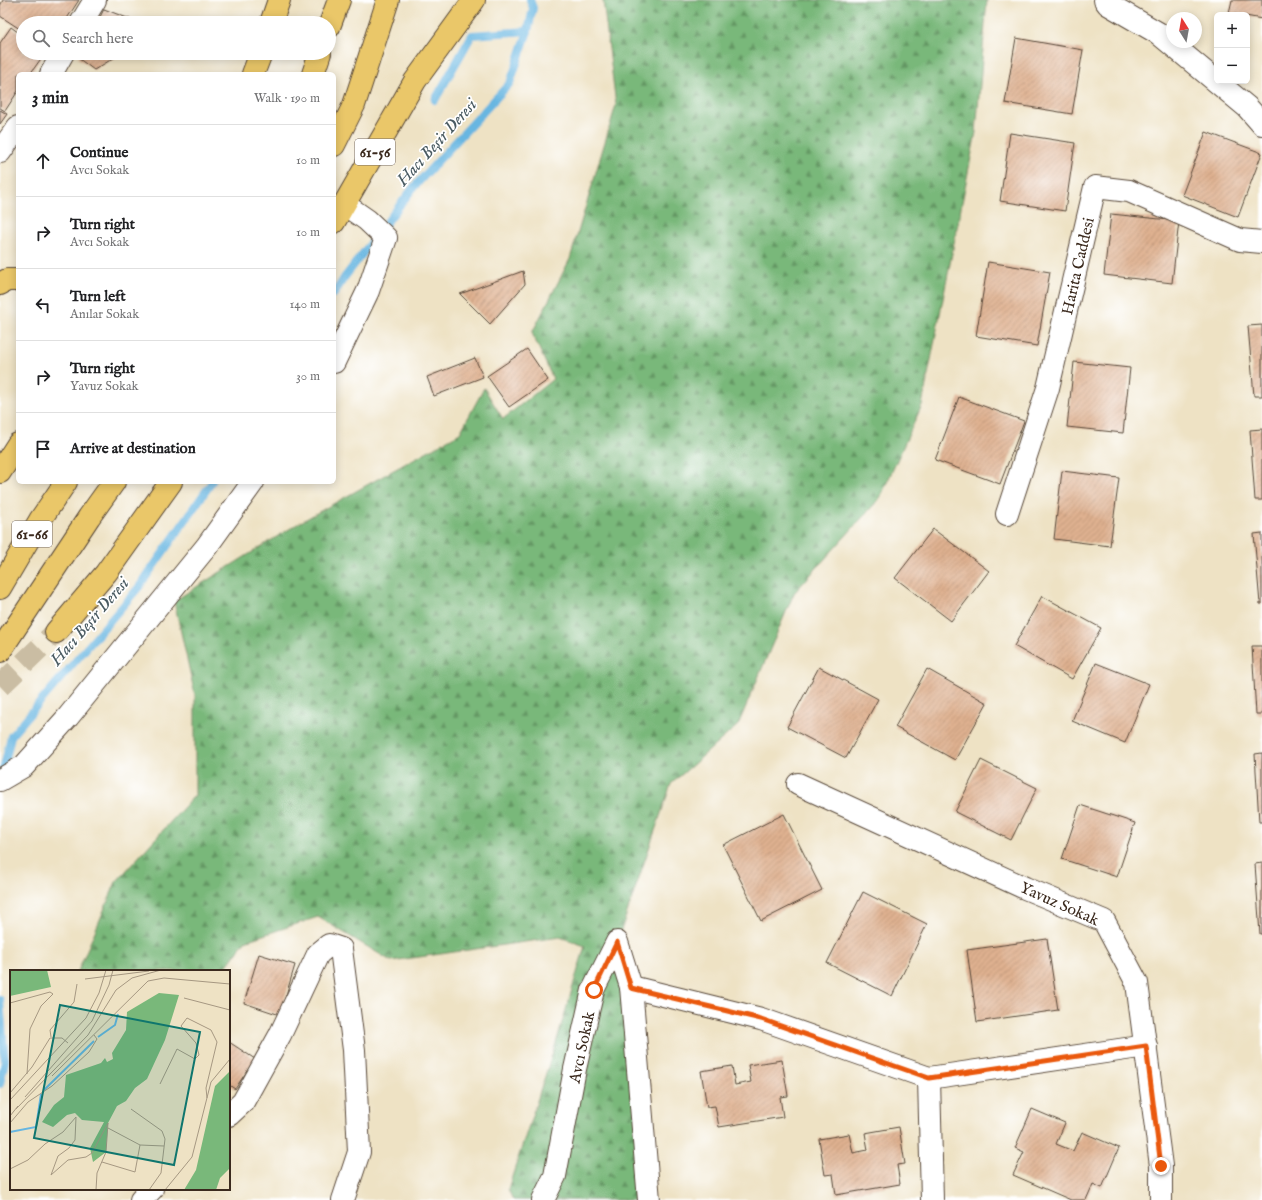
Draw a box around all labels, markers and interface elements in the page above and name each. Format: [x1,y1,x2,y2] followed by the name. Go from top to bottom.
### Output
[1166,12,1202,48] north arrow
[1214,12,1250,84] map controls
[1214,12,1250,48] button: +
[16,16,336,60] search box
[30,27,52,49] icon: search
[62,29,133,48] text: Search here
[1214,48,1250,84] button: −
[32,88,69,109] text: 3 min
[254,90,320,107] text: Walk · 190 m
[392,94,482,192] water label: Hacı Beşir Deresi
[355,139,395,165] road number: 61-56
[70,143,128,162] text: Continue
[32,150,54,172] icon: ahead
[296,152,320,169] text: 10 m
[70,162,129,179] text: Avcı Sokak
[70,215,135,234] text: Turn right
[1058,216,1100,317] street label: Harita Caddesi
[32,222,54,244] icon: right
[296,224,320,241] text: 10 m
[70,234,129,251] text: Avcı Sokak
[70,287,126,306] text: Turn left
[32,294,54,316] icon: left
[290,296,320,313] text: 140 m
[70,306,139,323] text: Anılar Sokak
[70,359,135,378] text: Turn right
[32,366,54,388] icon: right
[296,368,320,385] text: 30 m
[70,378,138,395] text: Yavuz Sokak
[32,438,54,460] icon: arrive
[70,439,196,458] text: Arrive at destination
[12,521,52,547] road number: 61-66
[46,573,135,671] water label: Hacı Beşir Deresi
[1017,879,1102,931] street label: Yavuz Sokak
[10,970,230,1190] inset map
[585,981,603,999] route start
[565,1009,600,1086] street label: Avcı Sokak
[1152,1157,1170,1175] route end

